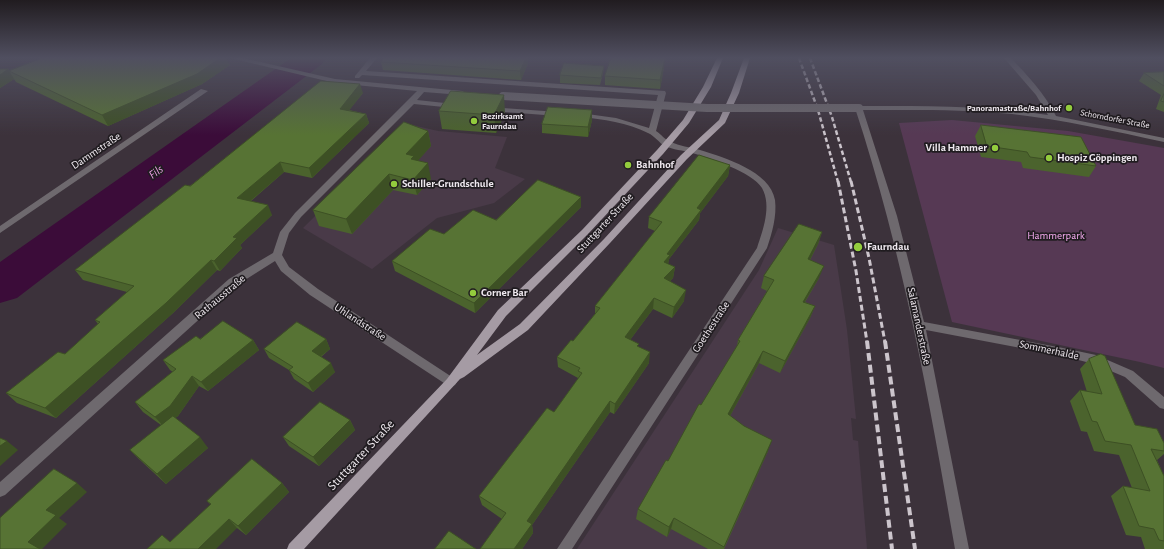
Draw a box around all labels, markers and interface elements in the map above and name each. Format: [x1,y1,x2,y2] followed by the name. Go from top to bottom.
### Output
[967,103,1061,113] place label: Panoramastraße/Bahnhof
[1064,103,1074,113] marker: Panoramastraße/Bahnhof
[1079,107,1151,131] street label: Schorndorfer Straße
[482,111,523,132] place label: Bezirksamt Faurndau
[469,116,479,126] marker: Bezirksamt Faurndau
[69,130,123,172] street label: Dammstraße
[926,141,987,155] place label: Villa Hammer
[990,143,1000,153] marker: Villa Hammer
[1057,151,1137,165] place label: Hospiz Göppingen
[1044,153,1054,163] marker: Hospiz Göppingen
[636,158,674,172] place label: Bahnhof
[623,160,633,170] marker: Bahnhof
[146,162,166,182] water label: Fils
[402,177,494,191] place label: Schiller-Grundschule
[389,179,399,189] marker: Schiller-Grundschule
[574,190,636,256] street label: Stuttgarter Straße
[1027,229,1085,243] park label: Hammerpark
[867,240,909,254] place label: Faurndau
[852,241,864,253] marker: Faurndau
[192,272,248,322] street label: Rathausstraße
[481,286,528,300] place label: Corner Bar
[904,286,934,366] street label: Salamanderstraße
[468,288,478,298] marker: Corner Bar
[690,299,732,355] street label: Goethestraße
[332,300,388,344] street label: Uhlandstraße
[1018,337,1080,363] street label: Sommerhalde
[324,416,398,494] street label: Stuttgarter Straße

